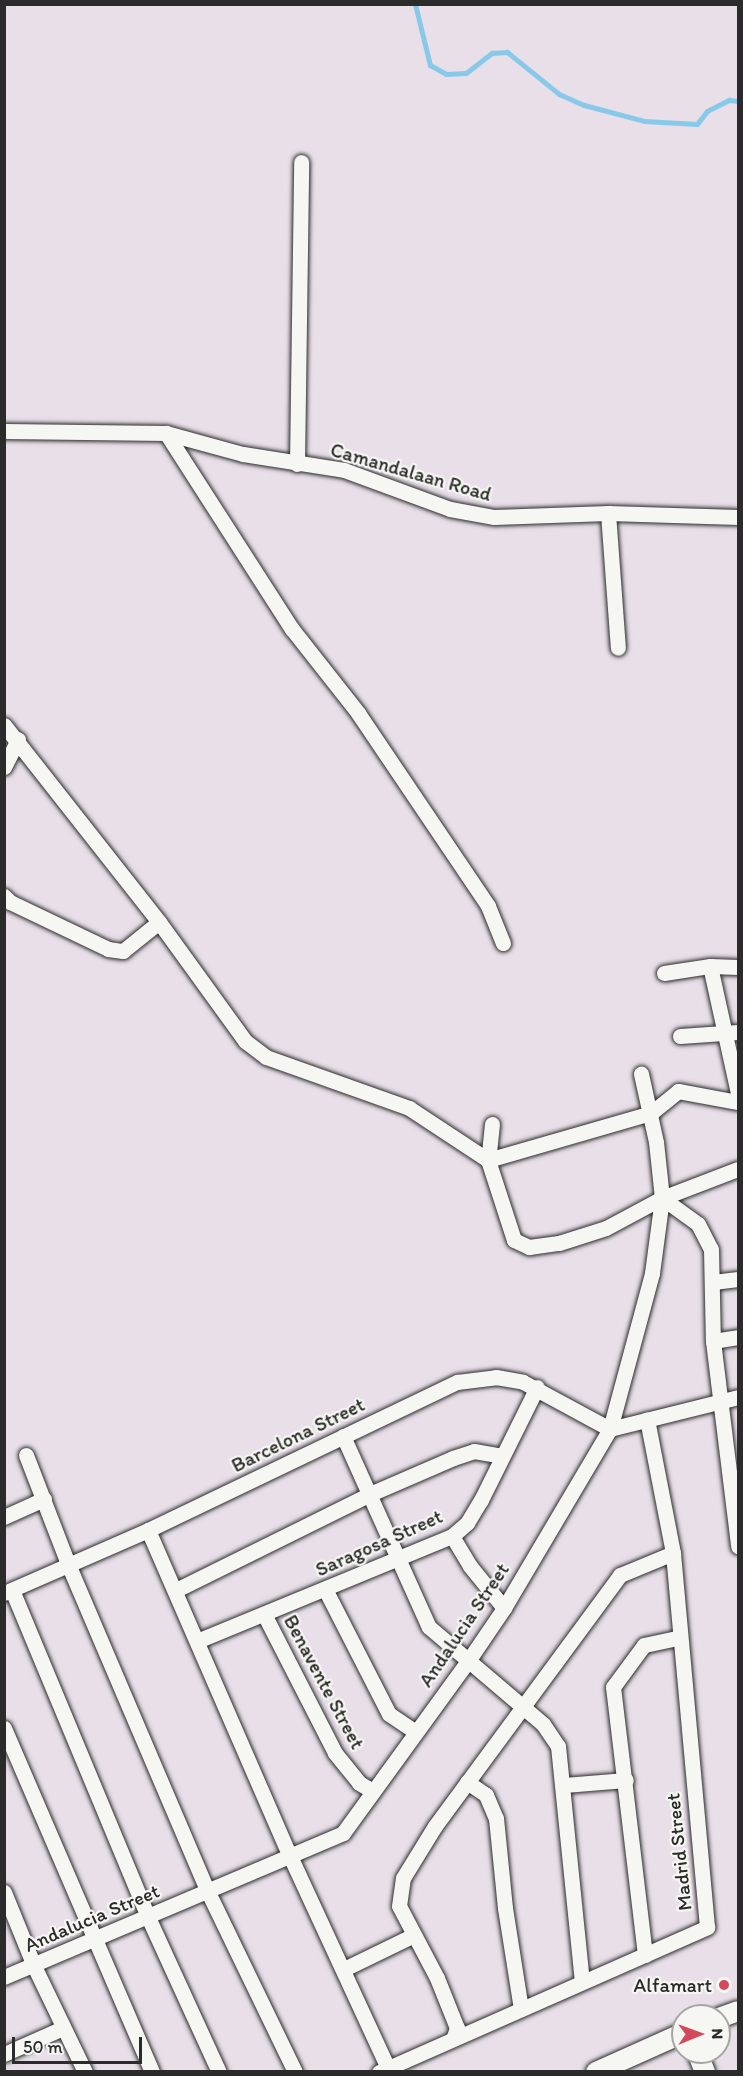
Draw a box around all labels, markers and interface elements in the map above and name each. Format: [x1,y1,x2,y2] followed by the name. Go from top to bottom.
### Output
[328,438,494,506] street label: Camandalaan Road
[228,1392,368,1478] street label: Barcelona Street
[312,1504,446,1582] street label: Saragosa Street
[414,1559,514,1691] street label: Andalucia Street
[279,1611,369,1753] street label: Benavente Street
[661,1792,697,1912] street label: Madrid Street
[21,1879,163,1957] street label: Andalucia Street
[633,1973,712,1997] place label: Alfamart
[717,1978,731,1992] marker: Alfamart
[671,2004,731,2064] north arrow
[15,2025,146,2063] scale bar
[708,2028,727,2039] text: N
[23,2036,63,2058] text: 50 m

